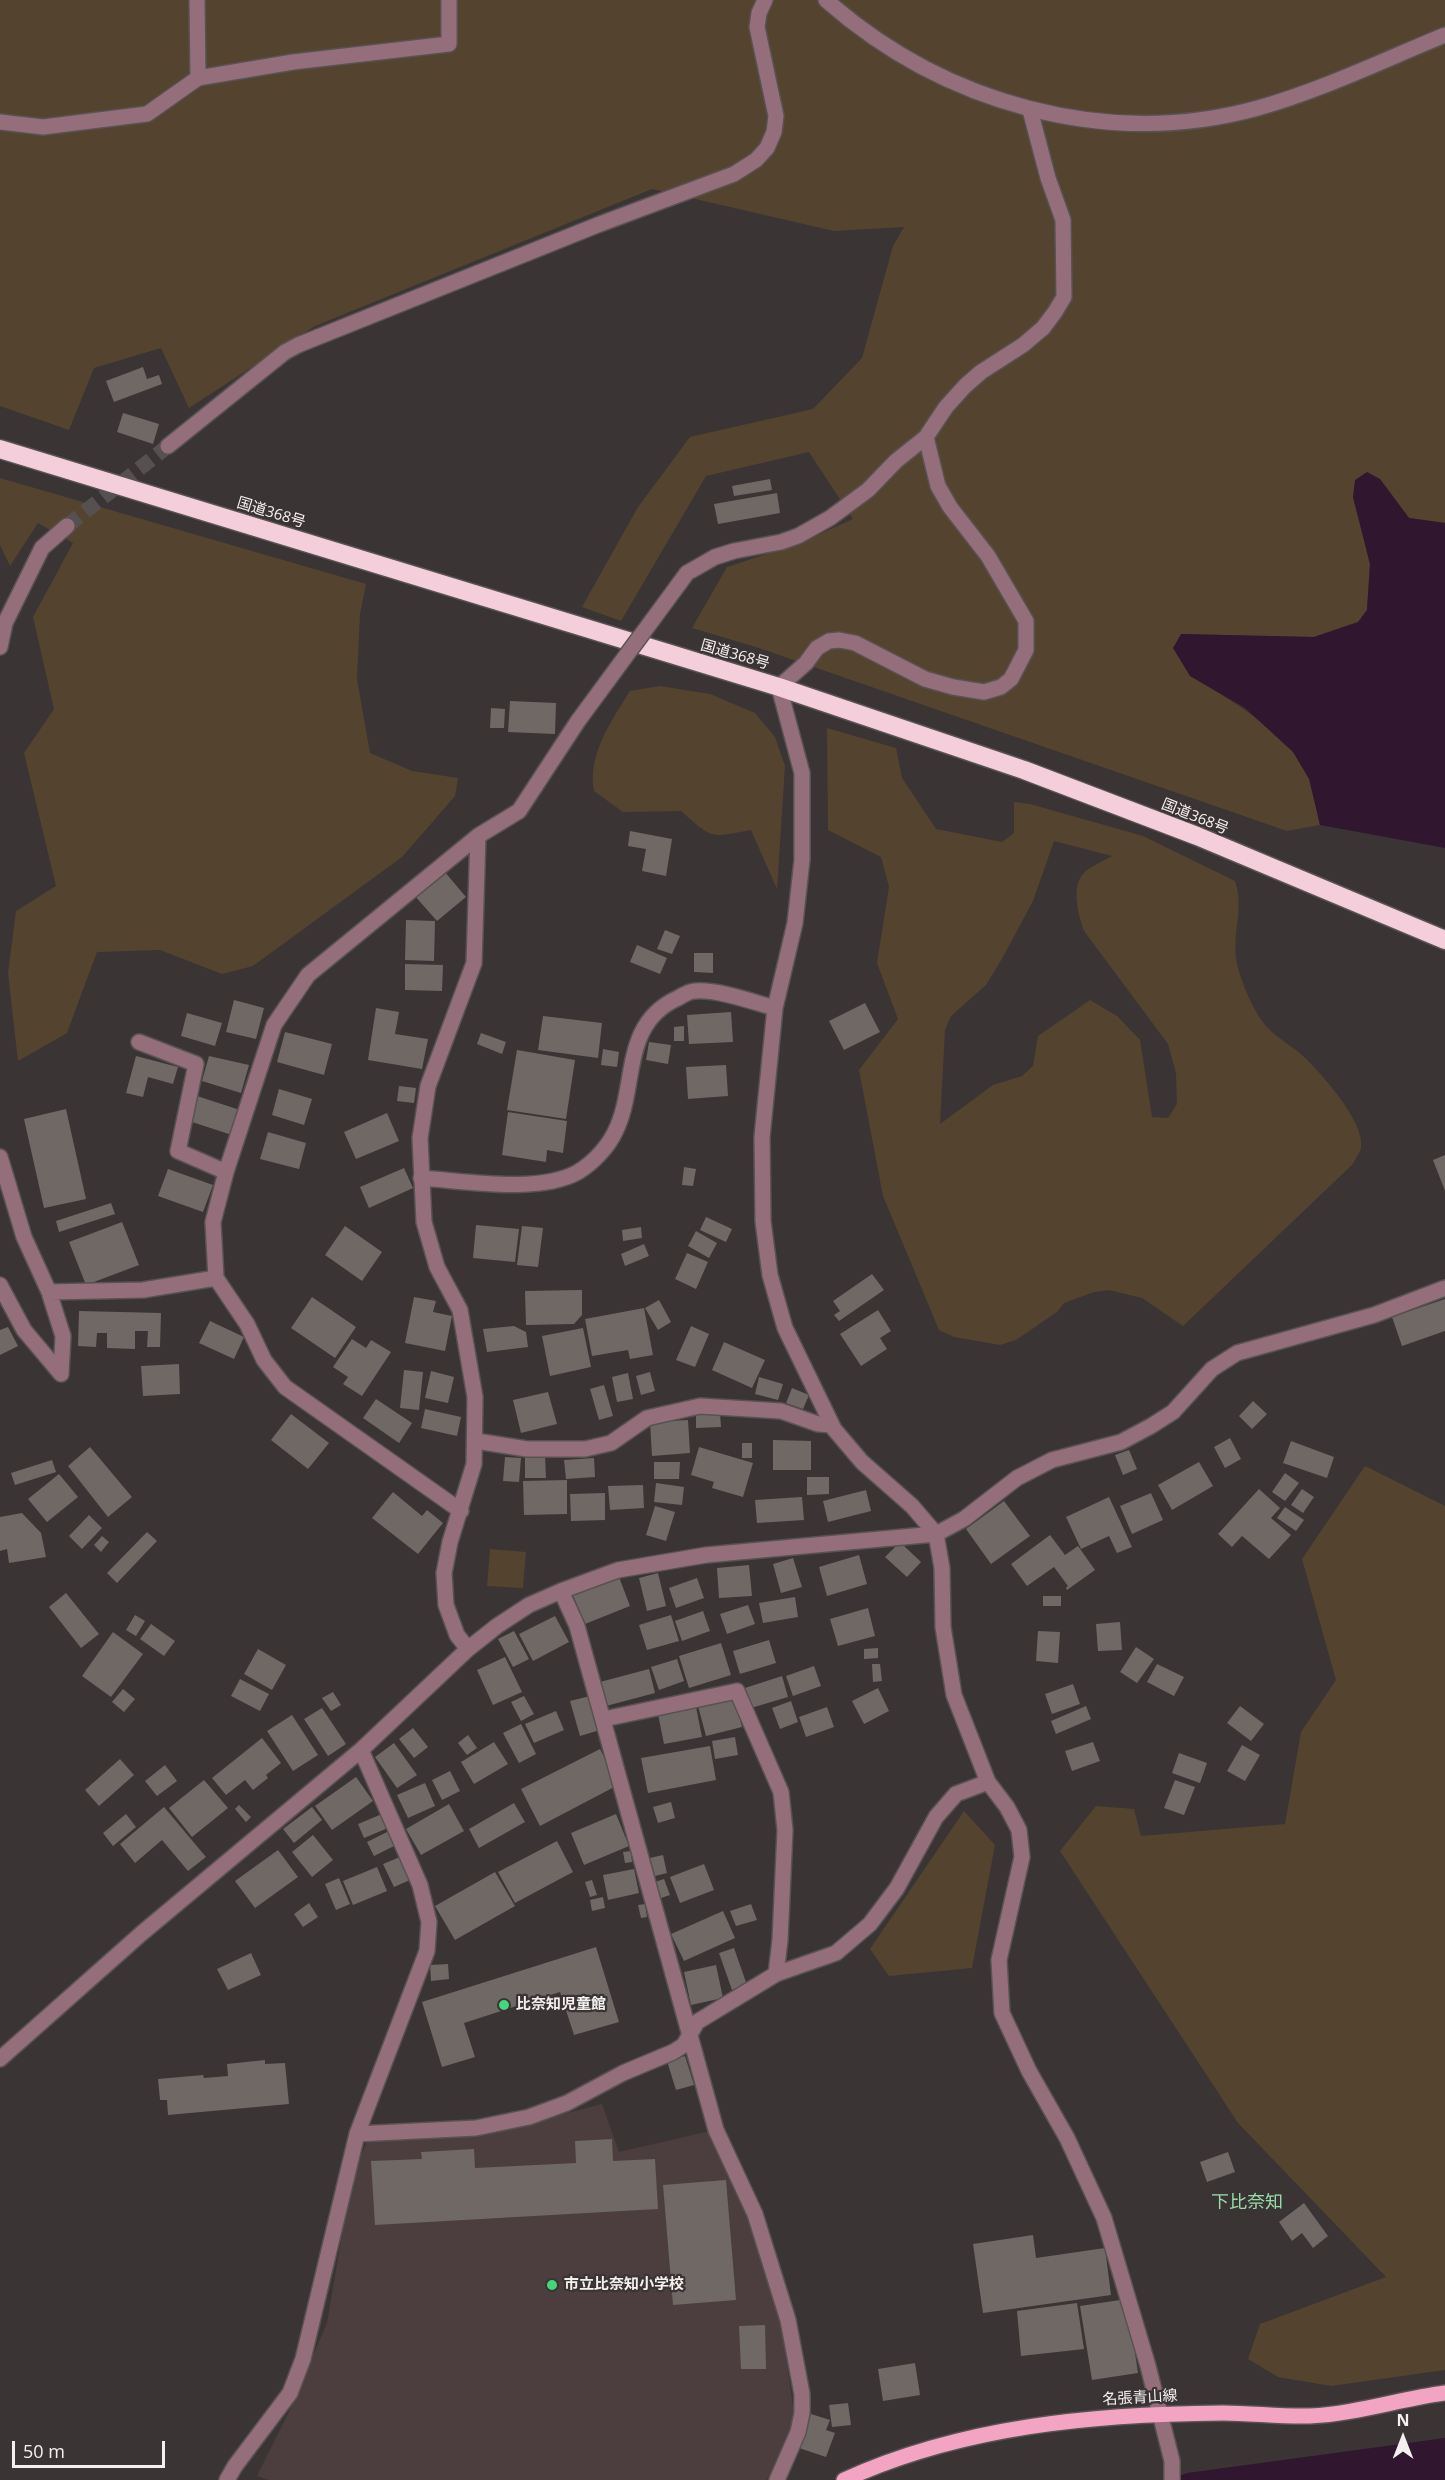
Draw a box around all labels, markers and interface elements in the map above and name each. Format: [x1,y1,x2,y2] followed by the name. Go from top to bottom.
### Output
[235,494,307,532] street label: 国道368号
[699,637,771,673] street label: 国道368号
[1159,795,1231,839] street label: 国道368号
[516,1996,606,2014] place label: 比奈知児童館
[497,1998,511,2012] marker: 比奈知児童館
[1211,2192,1283,2214] district label: 下比奈知
[564,2276,684,2294] place label: 市立比奈知小学校
[545,2278,559,2292] marker: 市立比奈知小学校
[1102,2387,1178,2409] street label: 名張青山線
[1373,2408,1433,2468] north arrow
[1396,2409,1410,2431] text: N
[15,2429,168,2467] scale bar
[23,2439,65,2463] text: 50 m

